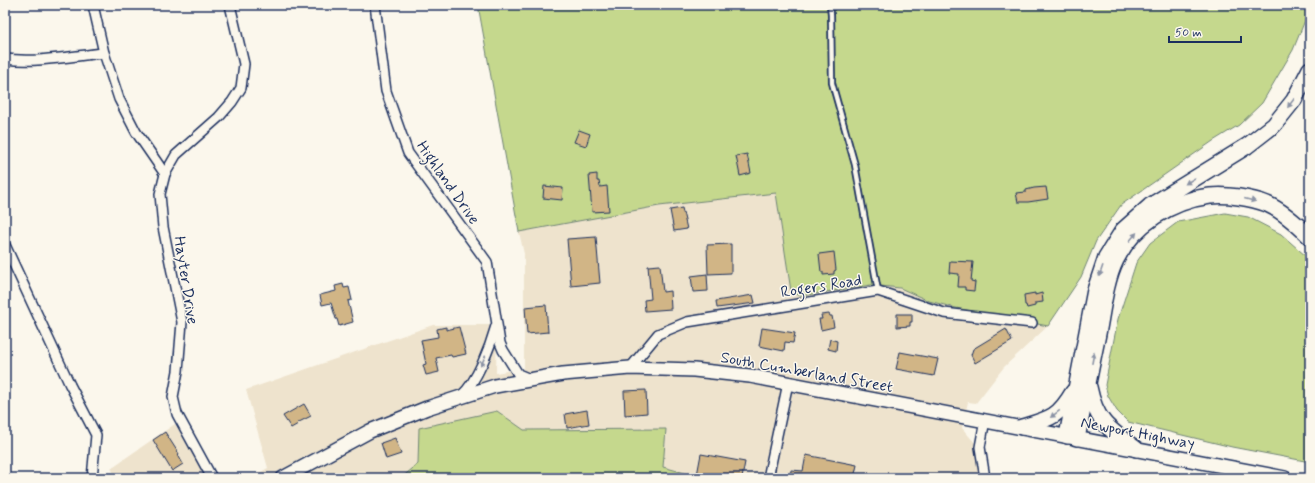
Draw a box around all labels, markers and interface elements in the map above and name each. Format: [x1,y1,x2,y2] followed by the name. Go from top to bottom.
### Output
[1169,18,1241,44] scale bar
[1175,25,1202,41] text: 50 m
[1287,97,1296,108] one-way arrow
[410,137,484,229] street label: Highland Drive
[1184,178,1195,185] one-way arrow
[1245,197,1257,203] one-way arrow
[1128,232,1137,241] one-way arrow
[168,235,203,326] street label: Hayter Drive
[1098,266,1104,278] one-way arrow
[779,270,863,304] street label: Rogers Road
[719,347,895,398] street label: South Cumberland Street
[1090,352,1096,364] one-way arrow
[480,355,486,367] one-way arrow
[1050,410,1060,418] one-way arrow
[1079,412,1197,455] street label: Newport Highway

